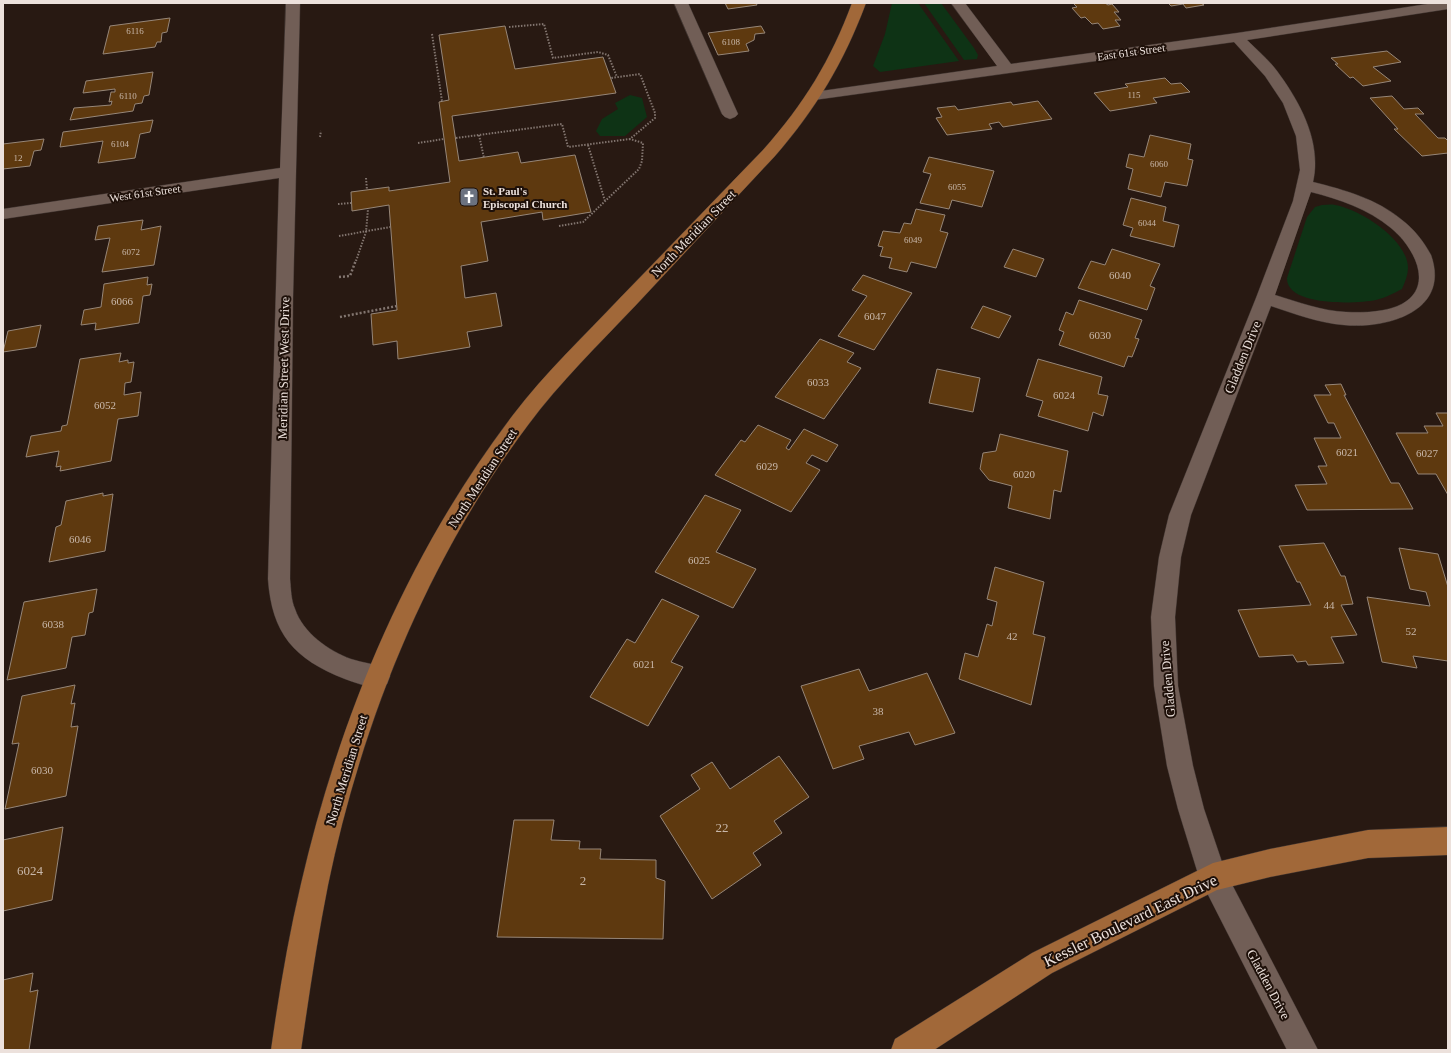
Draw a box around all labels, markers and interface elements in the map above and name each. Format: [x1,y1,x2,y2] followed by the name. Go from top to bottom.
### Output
[126,26,144,36] house number: 6116
[722,37,741,47] house number: 6108
[1096,41,1166,63] street label: East 61st Street
[1127,90,1141,100] house number: 115
[119,91,137,101] house number: 6110
[111,139,130,149] house number: 6104
[14,153,23,163] house number: 12
[1150,159,1169,169] house number: 6060
[109,182,181,204] street label: West 61st Street
[948,182,967,192] house number: 6055
[483,185,567,210] place label: St. Paul's Episcopal Church
[458,186,480,208] church icon: St. Paul's Episcopal Church
[648,187,739,280] street label: North Meridian Street
[1138,218,1157,228] house number: 6044
[904,235,923,245] house number: 6049
[122,247,140,257] house number: 6072
[1109,269,1132,281] house number: 6040
[111,295,134,307] house number: 6066
[275,296,292,440] street label: Meridian Street West Drive
[864,310,887,322] house number: 6047
[1221,319,1264,396] street label: Gladden Drive
[1089,329,1112,341] house number: 6030
[807,376,830,388] house number: 6033
[1053,389,1076,401] house number: 6024
[94,399,116,411] house number: 6052
[445,426,520,531] street label: North Meridian Street
[1336,446,1358,458] house number: 6021
[1416,447,1439,459] house number: 6027
[756,460,779,472] house number: 6029
[1013,468,1036,480] house number: 6020
[69,533,92,545] house number: 6046
[688,554,711,566] house number: 6025
[1324,599,1335,611] house number: 44
[42,618,65,630] house number: 6038
[1406,625,1417,637] house number: 52
[1007,630,1018,642] house number: 42
[1157,640,1178,718] street label: Gladden Drive
[633,658,655,670] house number: 6021
[873,705,884,717] house number: 38
[323,713,371,827] street label: North Meridian Street
[31,764,54,776] house number: 6030
[716,820,729,835] house number: 22
[17,863,44,878] house number: 6024
[1041,871,1220,970] street label: Kessler Boulevard East Drive
[580,873,586,888] house number: 2
[1244,947,1293,1022] street label: Gladden Drive

